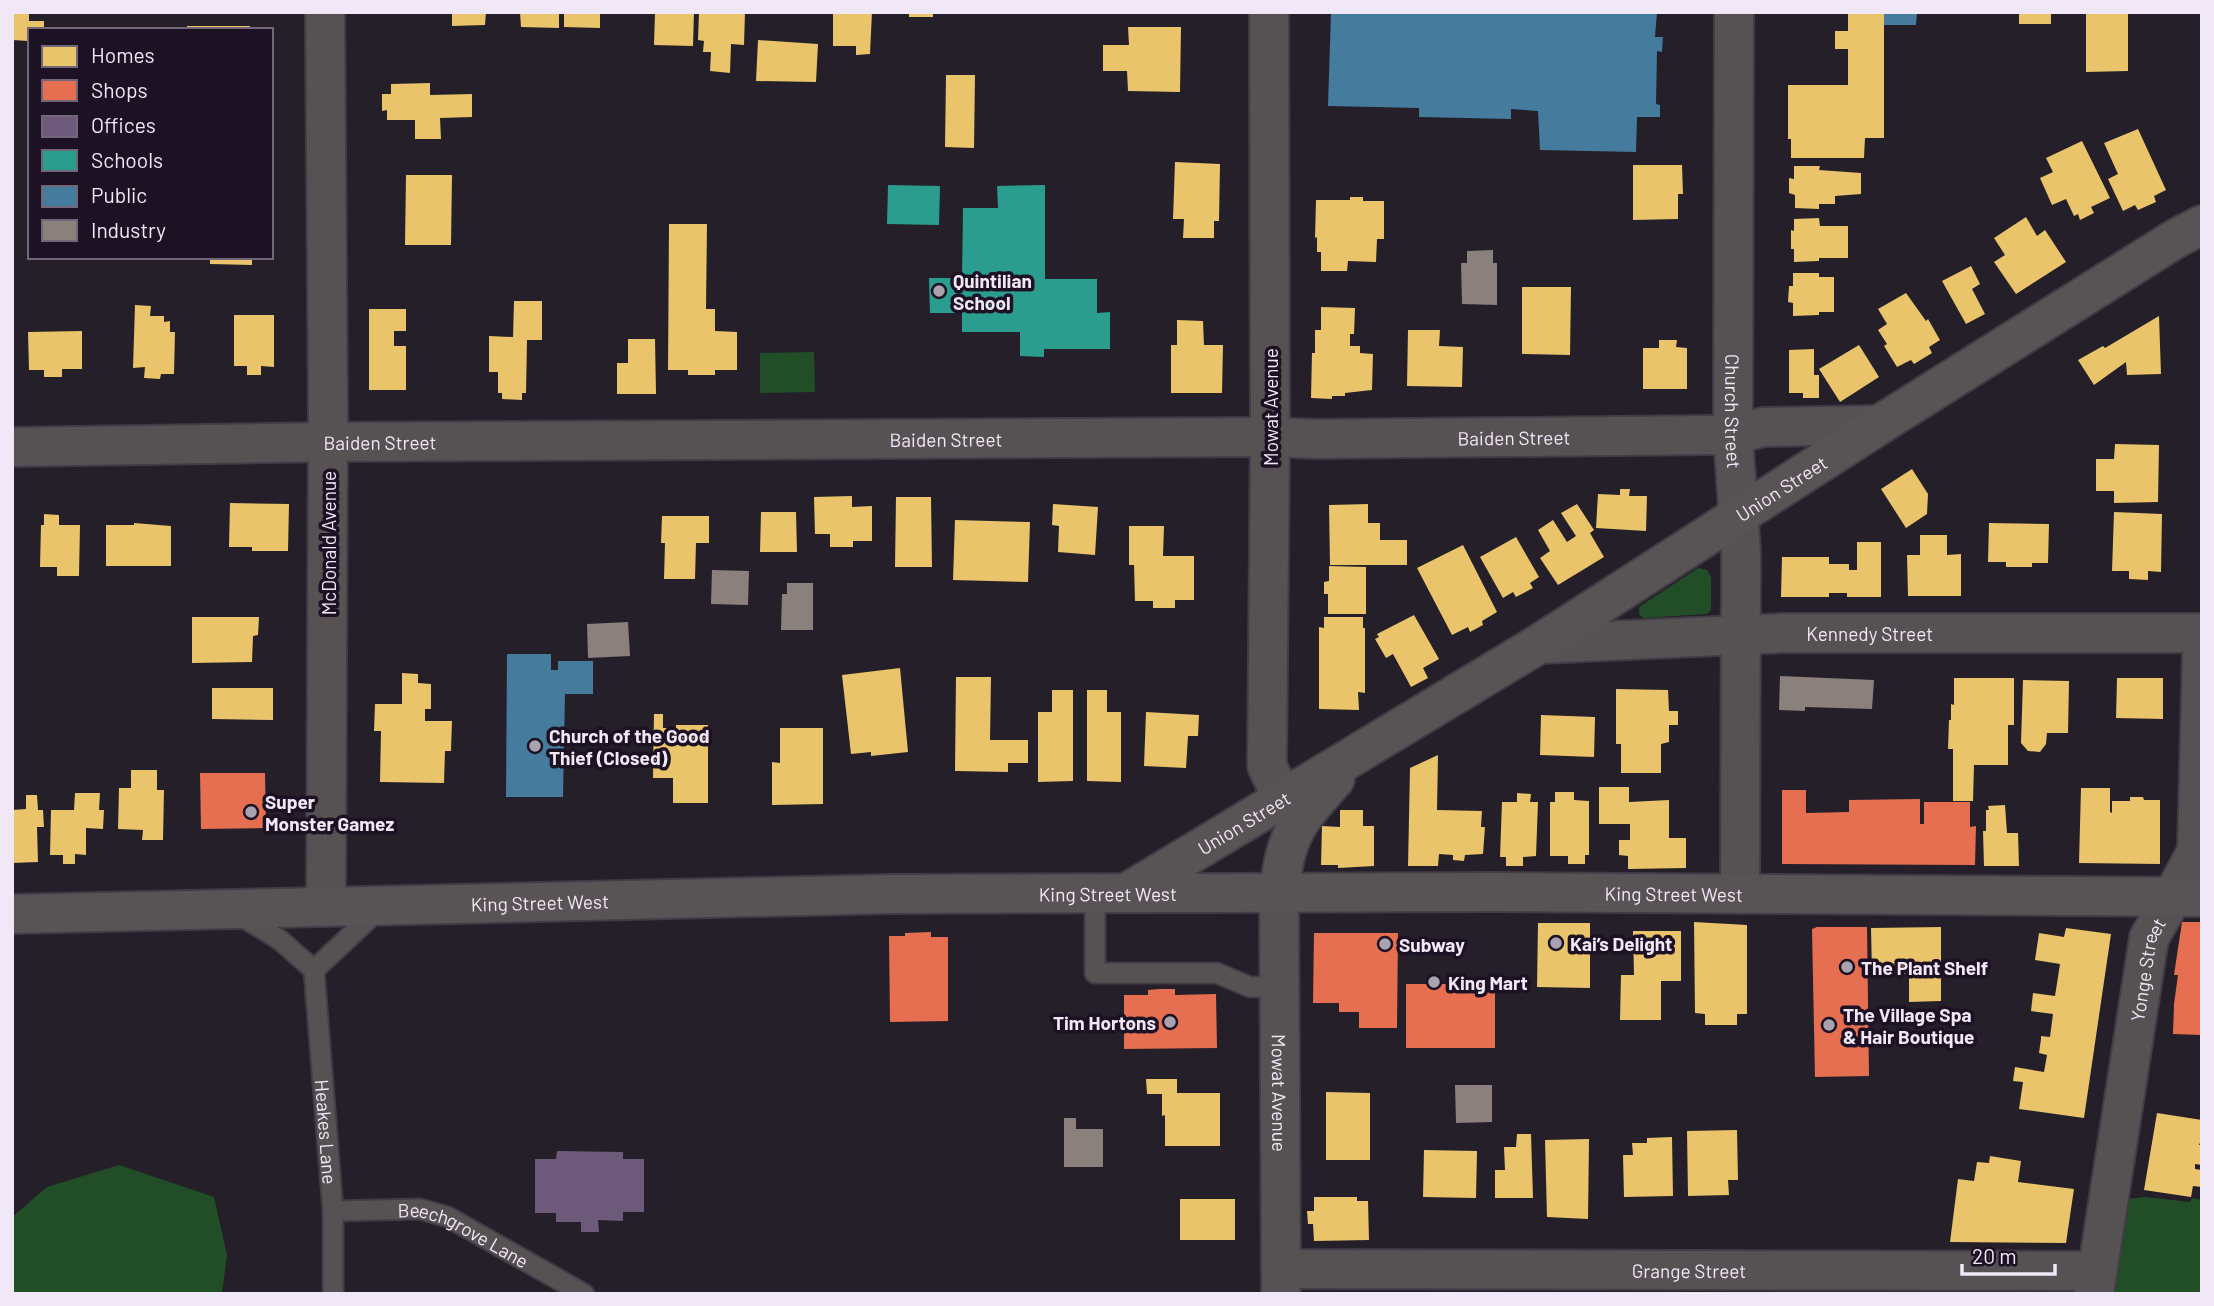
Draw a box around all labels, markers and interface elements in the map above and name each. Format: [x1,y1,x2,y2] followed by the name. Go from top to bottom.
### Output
[28,28,273,259] legend
[91,42,155,67] text: Homes
[91,77,148,102] text: Shops
[91,112,156,137] text: Offices
[91,147,163,172] text: Schools
[91,182,147,207] text: Public
[91,217,166,242] text: Industry
[953,269,1032,314] place label: Quintilian School
[931,283,947,299] marker: Quintilian School
[1259,348,1282,466] street label: Mowat Avenue
[1721,354,1747,469] street label: Church Street
[1457,425,1570,449] street label: Baiden Street
[889,427,1002,451] street label: Baiden Street
[323,430,436,454] street label: Baiden Street
[1731,450,1831,526] street label: Union Street
[317,471,340,615] street label: McDonald Avenue
[1806,622,1933,645] street label: Kennedy Street
[549,724,709,769] place label: Church of the Good Thief (Closed)
[527,738,543,754] marker: Church of the Good Thief (Closed)
[1193,786,1294,859] street label: Union Street
[265,790,394,835] place label: Super Monster Gamez
[243,804,259,820] marker: Super Monster Gamez
[1605,881,1743,905] street label: King Street West
[1039,882,1177,905] street label: King Street West
[471,889,609,915] street label: King Street West
[2125,913,2170,1023] street label: Yonge Street
[1570,932,1672,955] place label: Kai’s Delight
[1399,933,1465,956] place label: Subway
[1548,935,1564,951] marker: Kai’s Delight
[1377,936,1393,952] marker: Subway
[1861,956,1988,979] place label: The Plant Shelf
[1839,959,1855,975] marker: The Plant Shelf
[1448,971,1528,994] place label: King Mart
[1426,974,1442,990] marker: King Mart
[1843,1003,1974,1048] place label: The Village Spa & Hair Boutique
[1053,1011,1156,1034] place label: Tim Hortons
[1162,1014,1178,1030] marker: Tim Hortons
[1821,1017,1837,1033] marker: The Village Spa & Hair Boutique
[1268,1034,1292,1152] street label: Mowat Avenue
[311,1078,342,1185] street label: Heakes Lane
[397,1198,533,1272] street label: Beechgrove Lane
[1962,1232,2055,1276] scale bar
[1972,1243,2017,1268] text: 20 m
[1632,1258,1746,1282] street label: Grange Street

